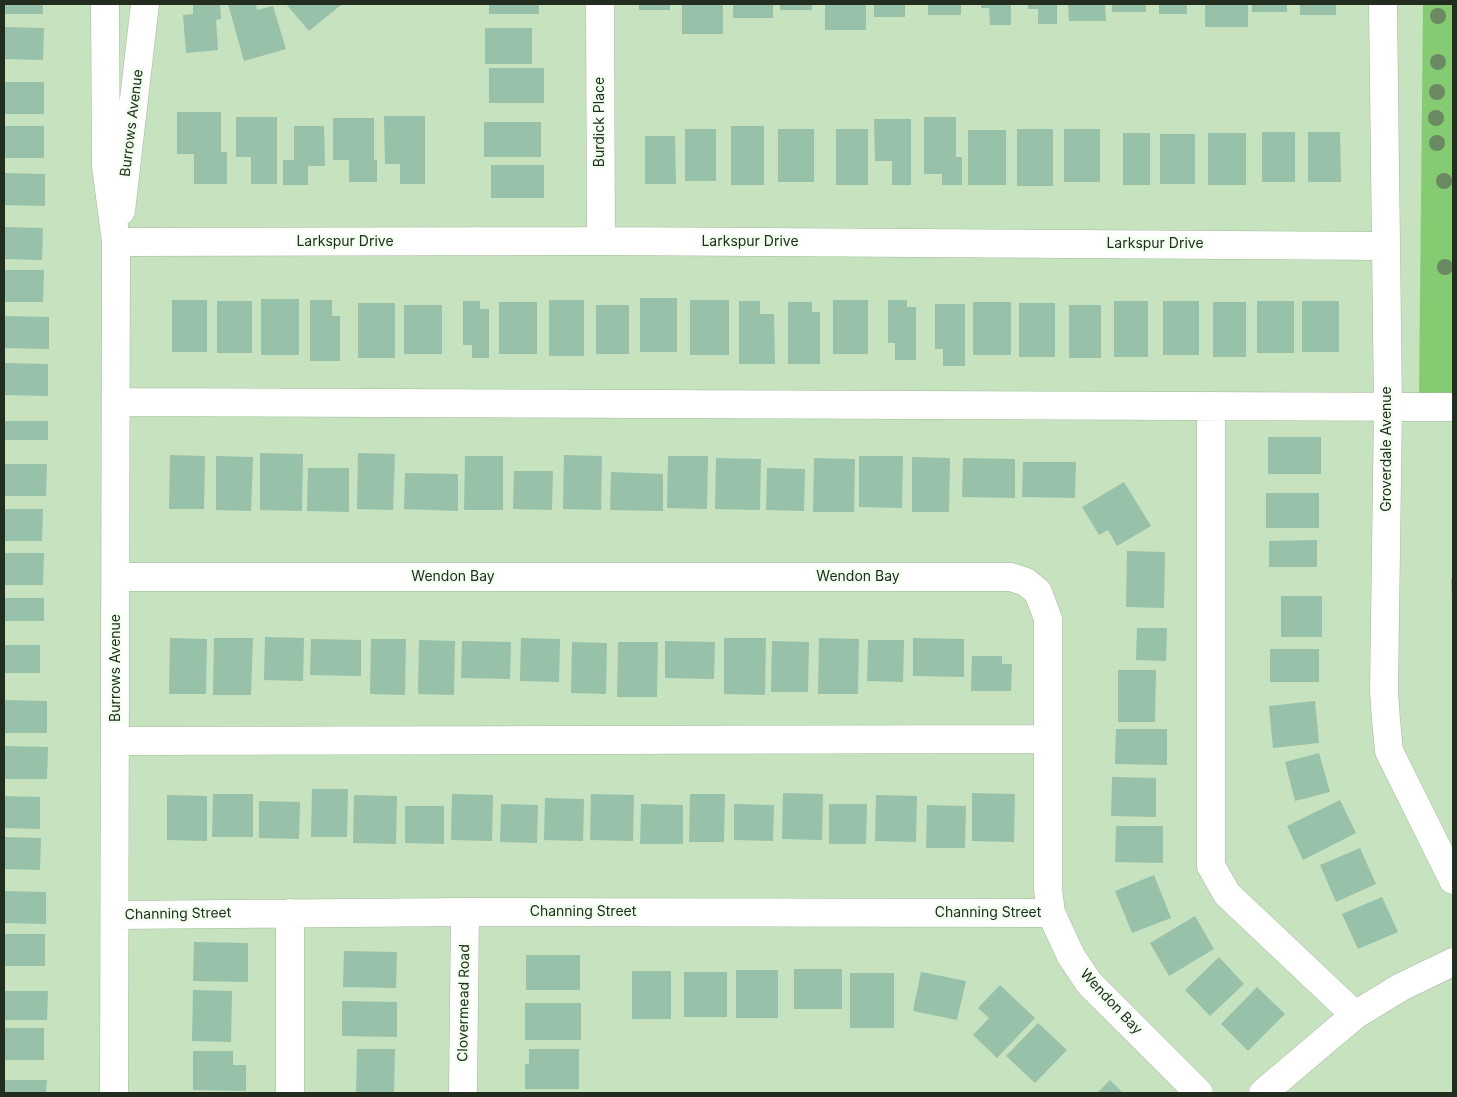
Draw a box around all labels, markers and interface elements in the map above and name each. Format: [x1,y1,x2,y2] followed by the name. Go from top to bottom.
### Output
[117,68,147,178] street label: Burrows Avenue
[592,77,608,167] street label: Burdick Place
[296,234,394,250] street label: Larkspur Drive
[701,234,799,250] street label: Larkspur Drive
[1106,236,1204,252] street label: Larkspur Drive
[1379,386,1395,512] street label: Groverdale Avenue
[411,569,495,585] street label: Wendon Bay
[816,569,900,585] street label: Wendon Bay
[108,614,124,722] street label: Burrows Avenue
[530,904,636,920] street label: Channing Street
[125,905,231,923] street label: Channing Street
[935,905,1041,921] street label: Channing Street
[455,944,473,1062] street label: Clovermead Road
[1076,966,1146,1038] street label: Wendon Bay

